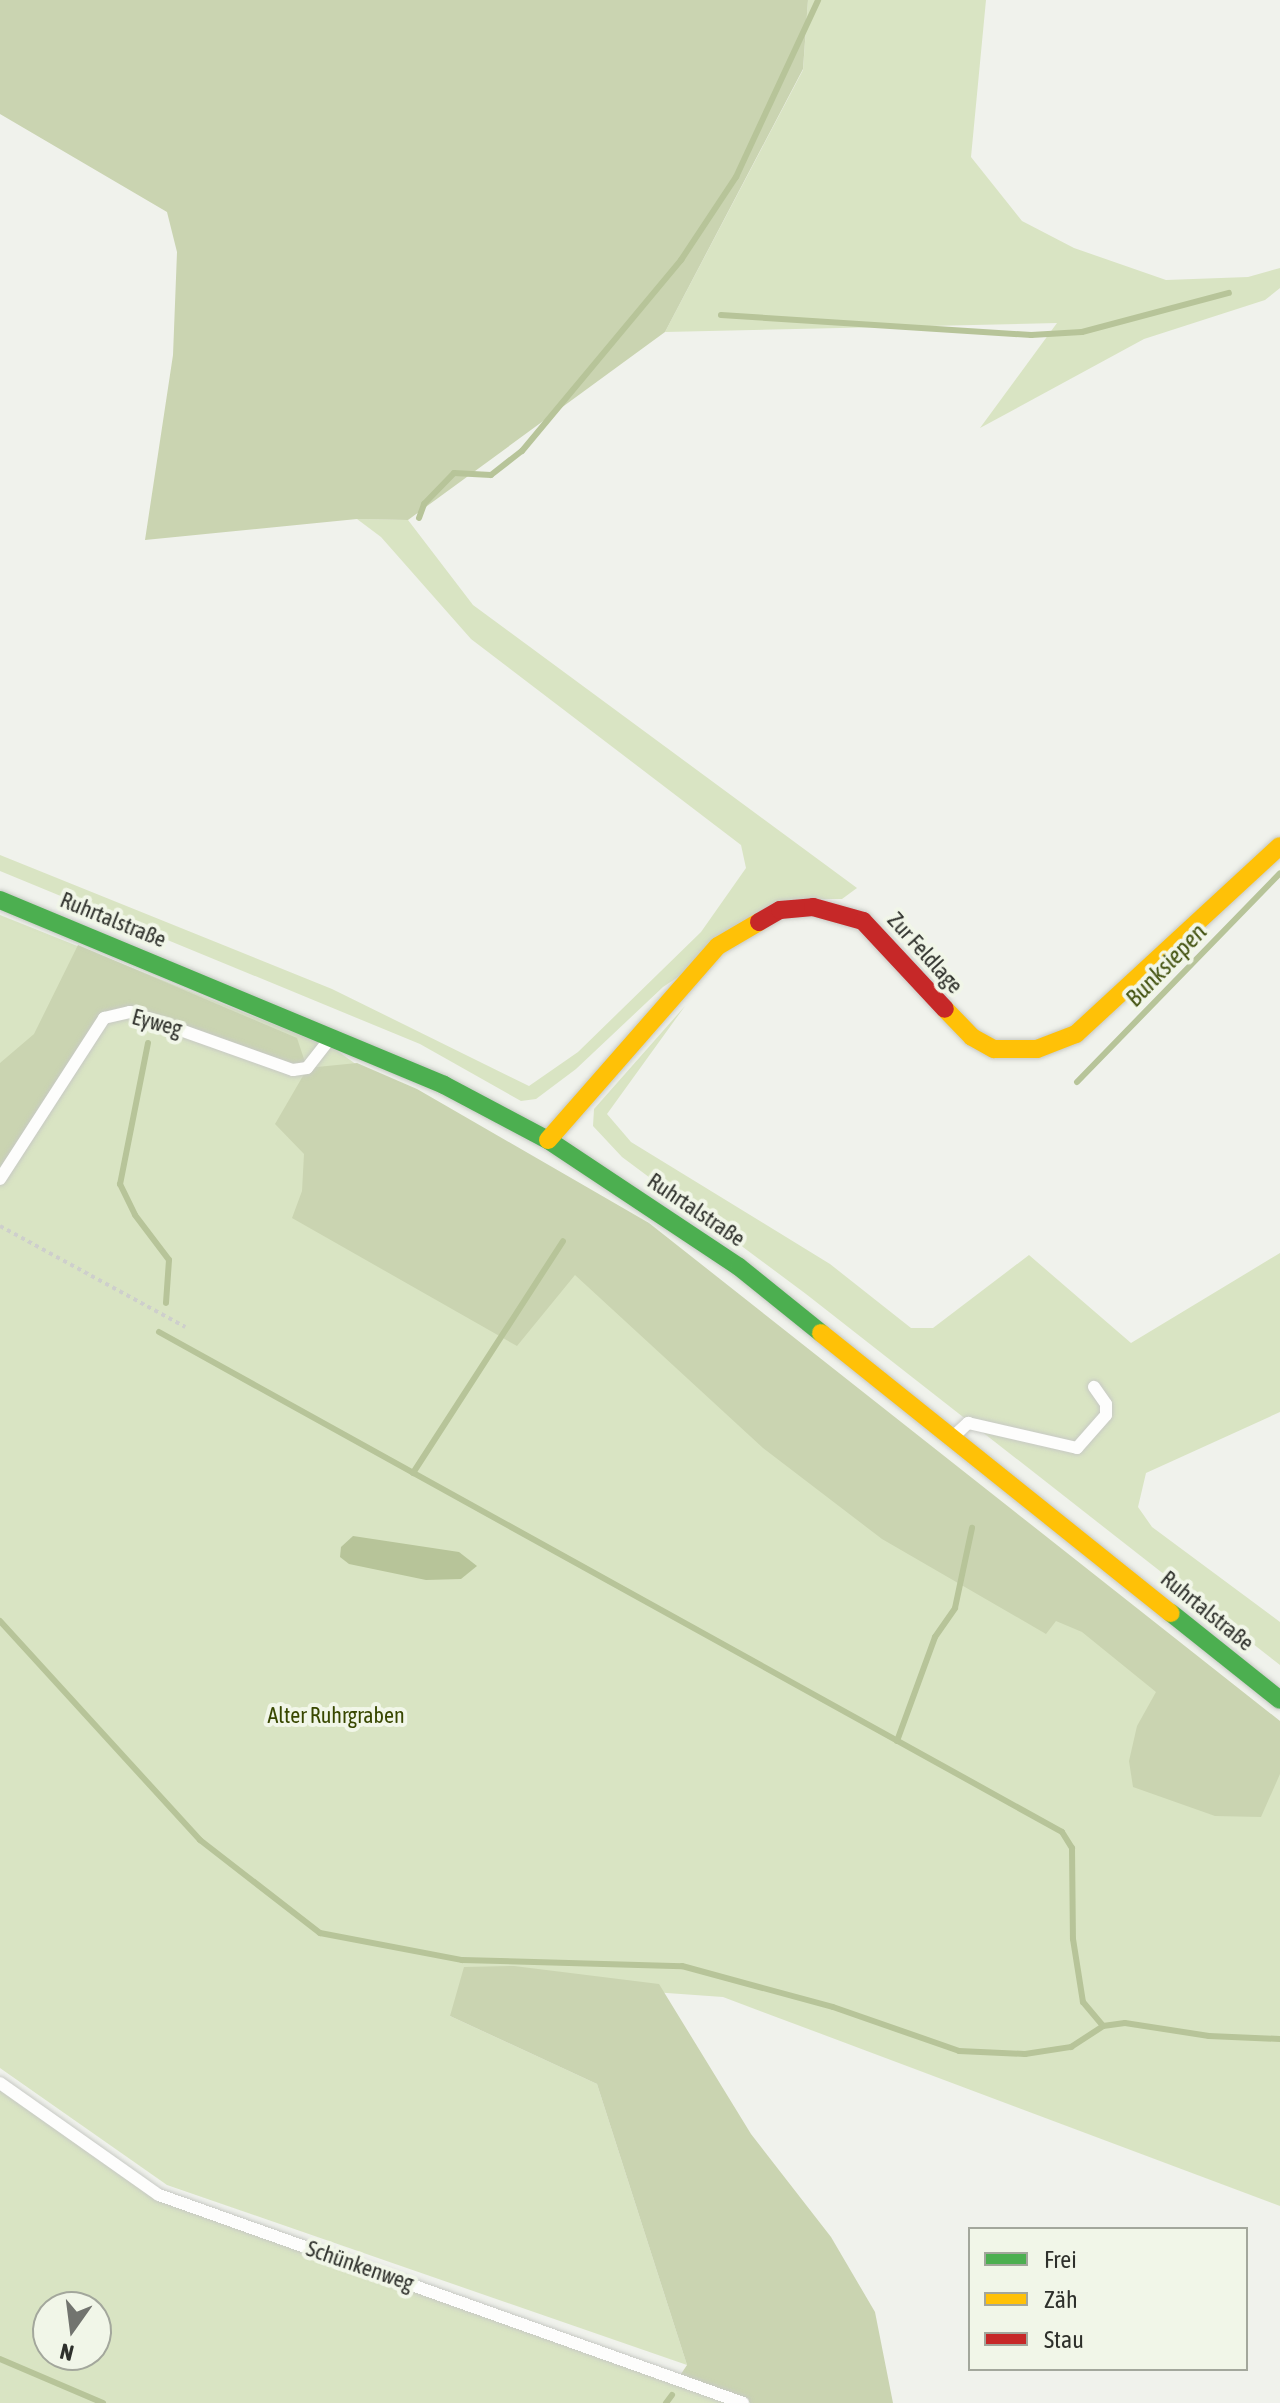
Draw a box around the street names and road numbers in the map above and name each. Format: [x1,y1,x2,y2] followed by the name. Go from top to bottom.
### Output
[56,887,170,953] street label: Ruhrtalstraße
[882,907,968,999] street label: Zur Feldlage
[129,1004,185,1042] street label: Eyweg
[642,1168,750,1252] street label: Ruhrtalstraße
[1155,1566,1259,1656] street label: Ruhrtalstraße
[303,2235,417,2297] street label: Schünkenweg

